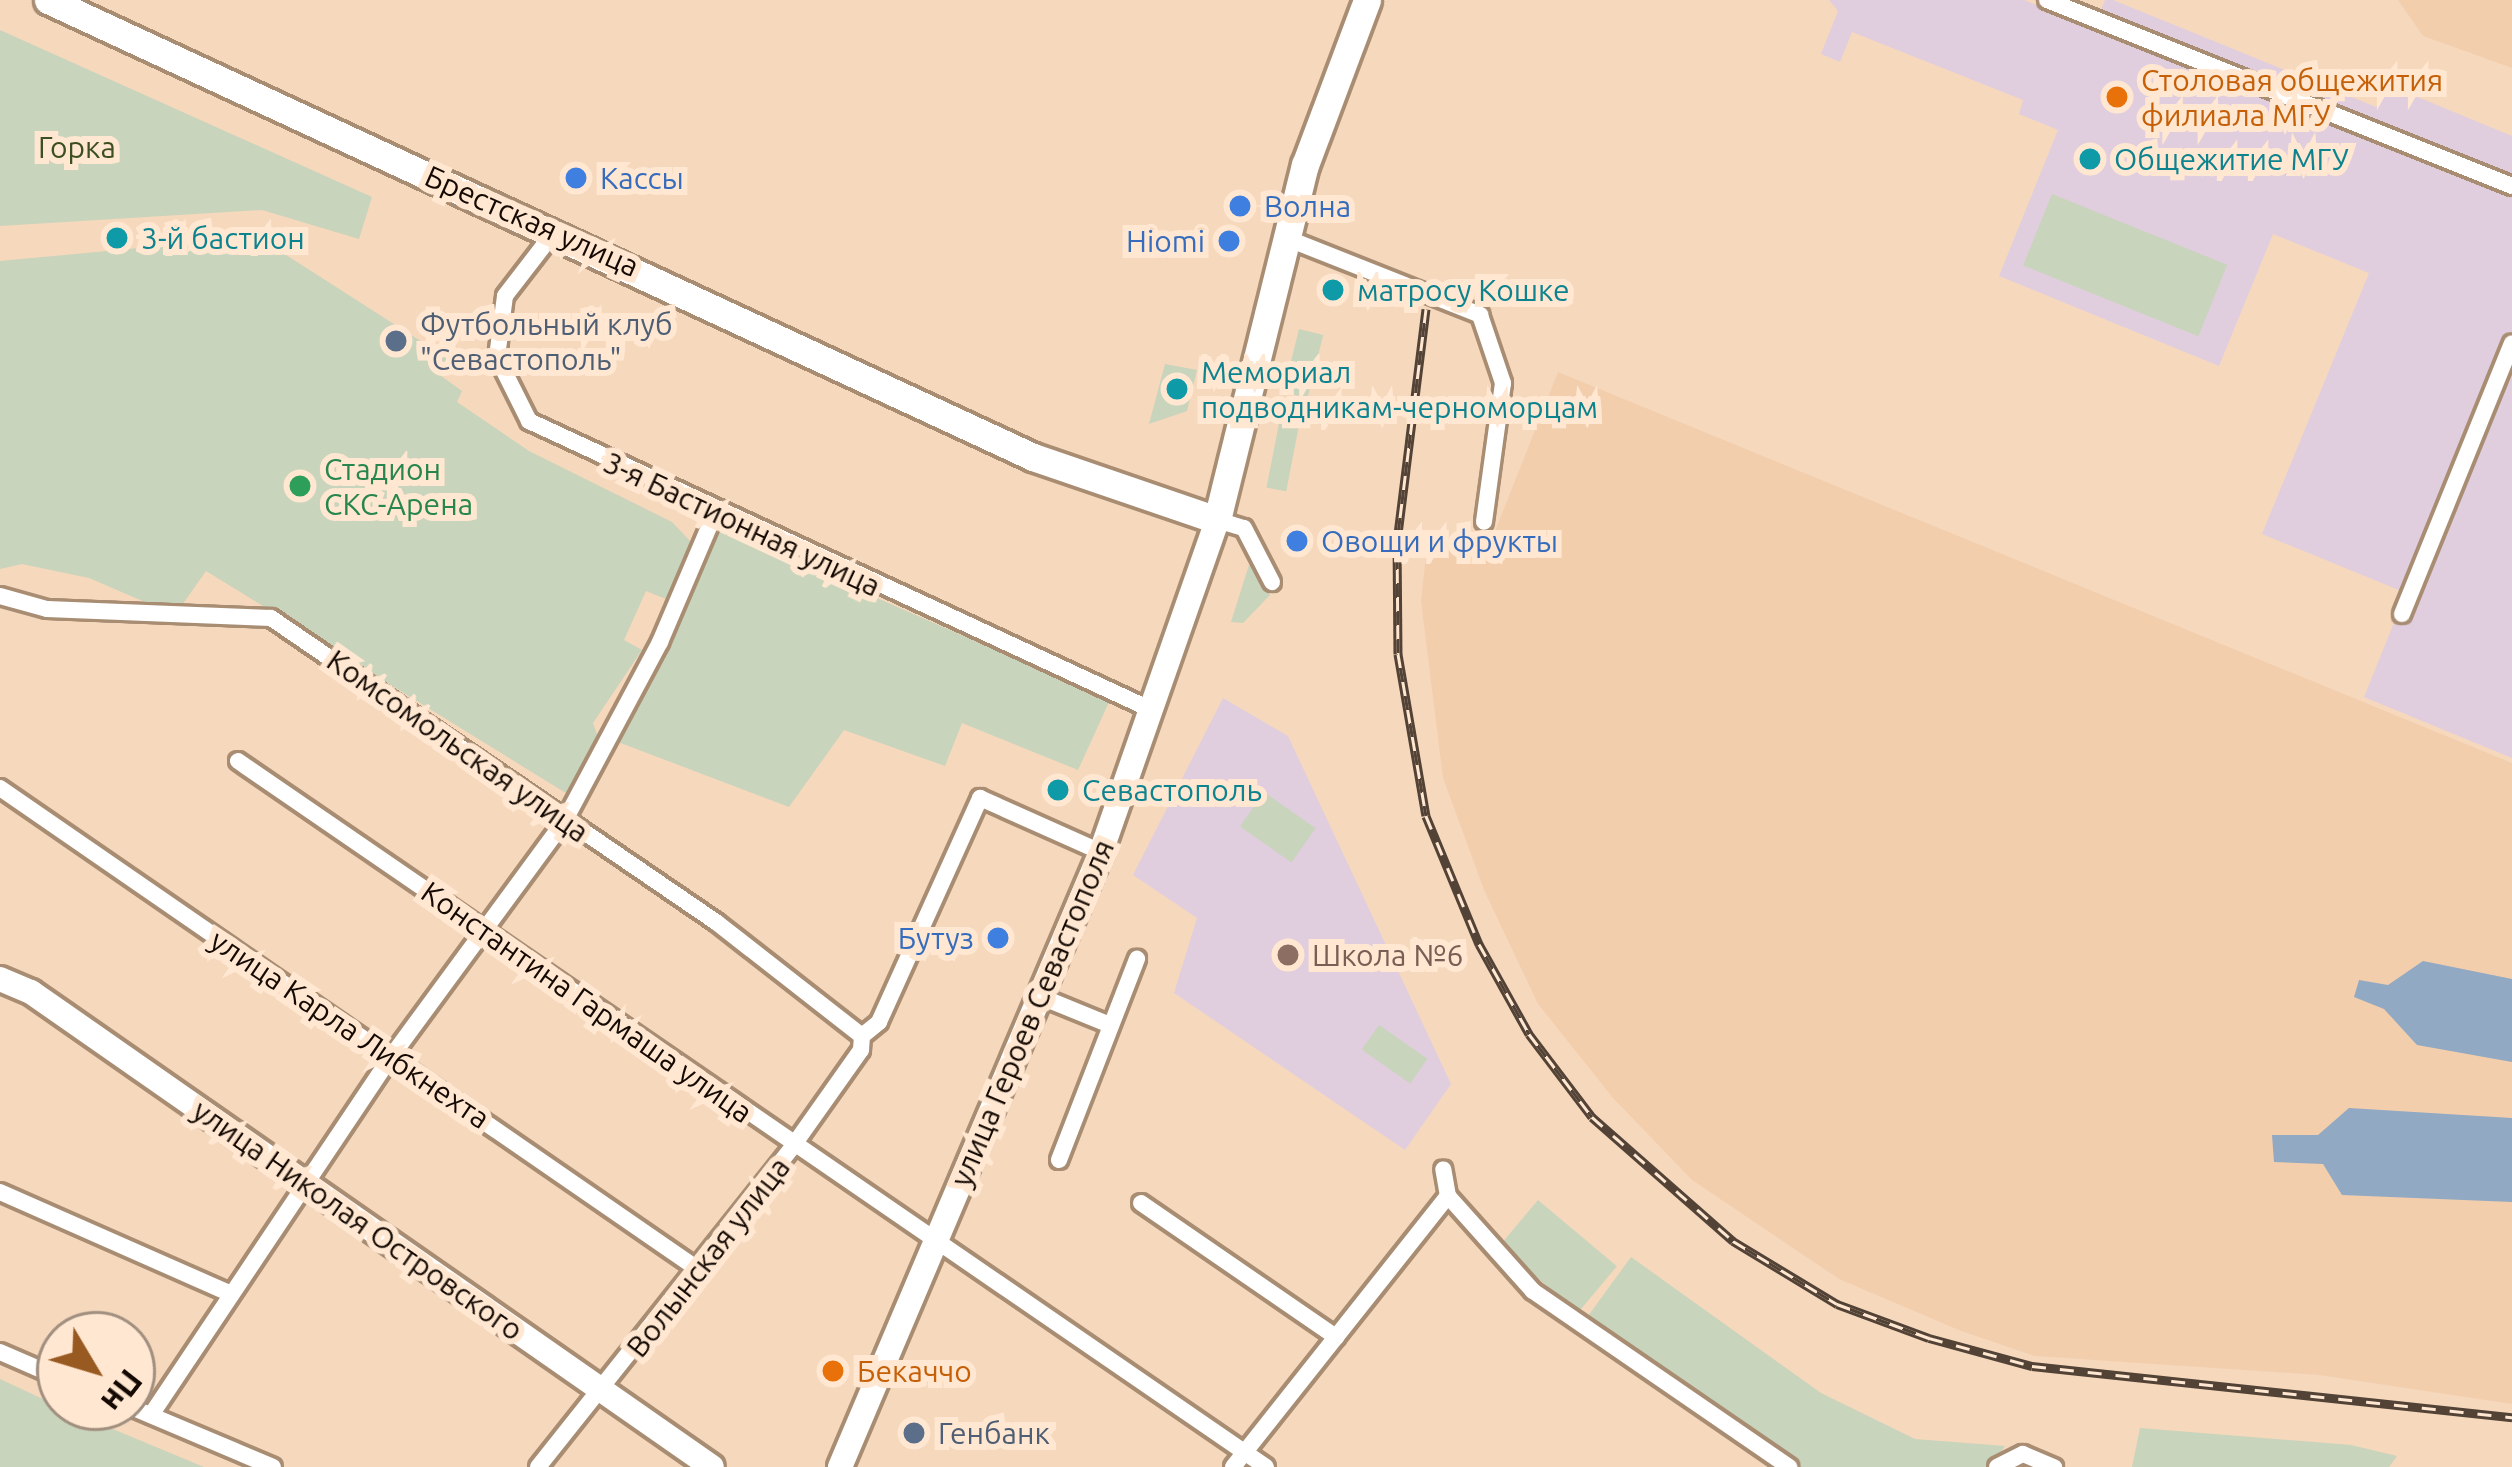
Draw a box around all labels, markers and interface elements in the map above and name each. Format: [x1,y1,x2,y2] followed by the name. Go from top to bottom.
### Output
[2141,62,2443,132] place label: Столовая общежития филиала МГУ
[2104,84,2130,110] marker: Столовая общежития филиала МГУ
[38,129,116,165] park label: Горка
[2114,141,2349,177] place label: Общежитие МГУ
[2077,146,2103,172] marker: Общежитие МГУ
[420,158,644,284] street label: Брестская улица
[600,160,684,196] place label: Кассы
[563,165,589,191] marker: Кассы
[1264,188,1351,224] place label: Волна
[1227,193,1253,219] marker: Волна
[141,220,305,256] place label: 3-й бастион
[1126,223,1205,259] place label: Hiomi
[104,225,130,251] marker: 3-й бастион
[1216,228,1242,254] marker: Hiomi
[1357,272,1570,308] place label: матросу Кошке
[1320,277,1346,303] marker: матросу Кошке
[420,306,673,376] place label: Футбольный клуб "Севастополь"
[383,328,409,354] marker: Футбольный клуб "Севастополь"
[1201,354,1598,424] place label: Мемориал подводникам-черноморцам
[1164,376,1190,402] marker: Мемориал подводникам-черноморцам
[598,444,886,604] street label: 3-я Бастионная улица
[324,451,473,522] place label: Стадион СКС-Арена
[287,473,313,499] marker: Стадион СКС-Арена
[1321,523,1558,559] place label: Овощи и фрукты
[1284,528,1310,554] marker: Овощи и фрукты
[320,642,596,850] street label: Комсомольская улица
[1082,772,1262,808] place label: Севастополь
[1045,777,1071,803] marker: Севастополь
[943,834,1121,1192] street label: улица Героев Севастополя
[415,874,759,1130] street label: Константина Гармаша улица
[898,920,974,956] place label: Бутуз
[203,922,497,1136] street label: улица Карла Либкнехта
[985,925,1011,951] marker: Бутуз
[1312,937,1463,973] place label: Школа №6
[1275,942,1301,968] marker: Школа №6
[186,1092,530,1348] street label: улица Николая Островского
[619,1150,797,1364] street label: Волынская улица
[36,1311,156,1431] north arrow
[857,1353,972,1389] place label: Бекаччо
[820,1358,846,1384] marker: Бекаччо
[95,1363,150,1420] text: Пн
[938,1415,1050,1451] place label: Генбанк
[901,1420,927,1446] marker: Генбанк

